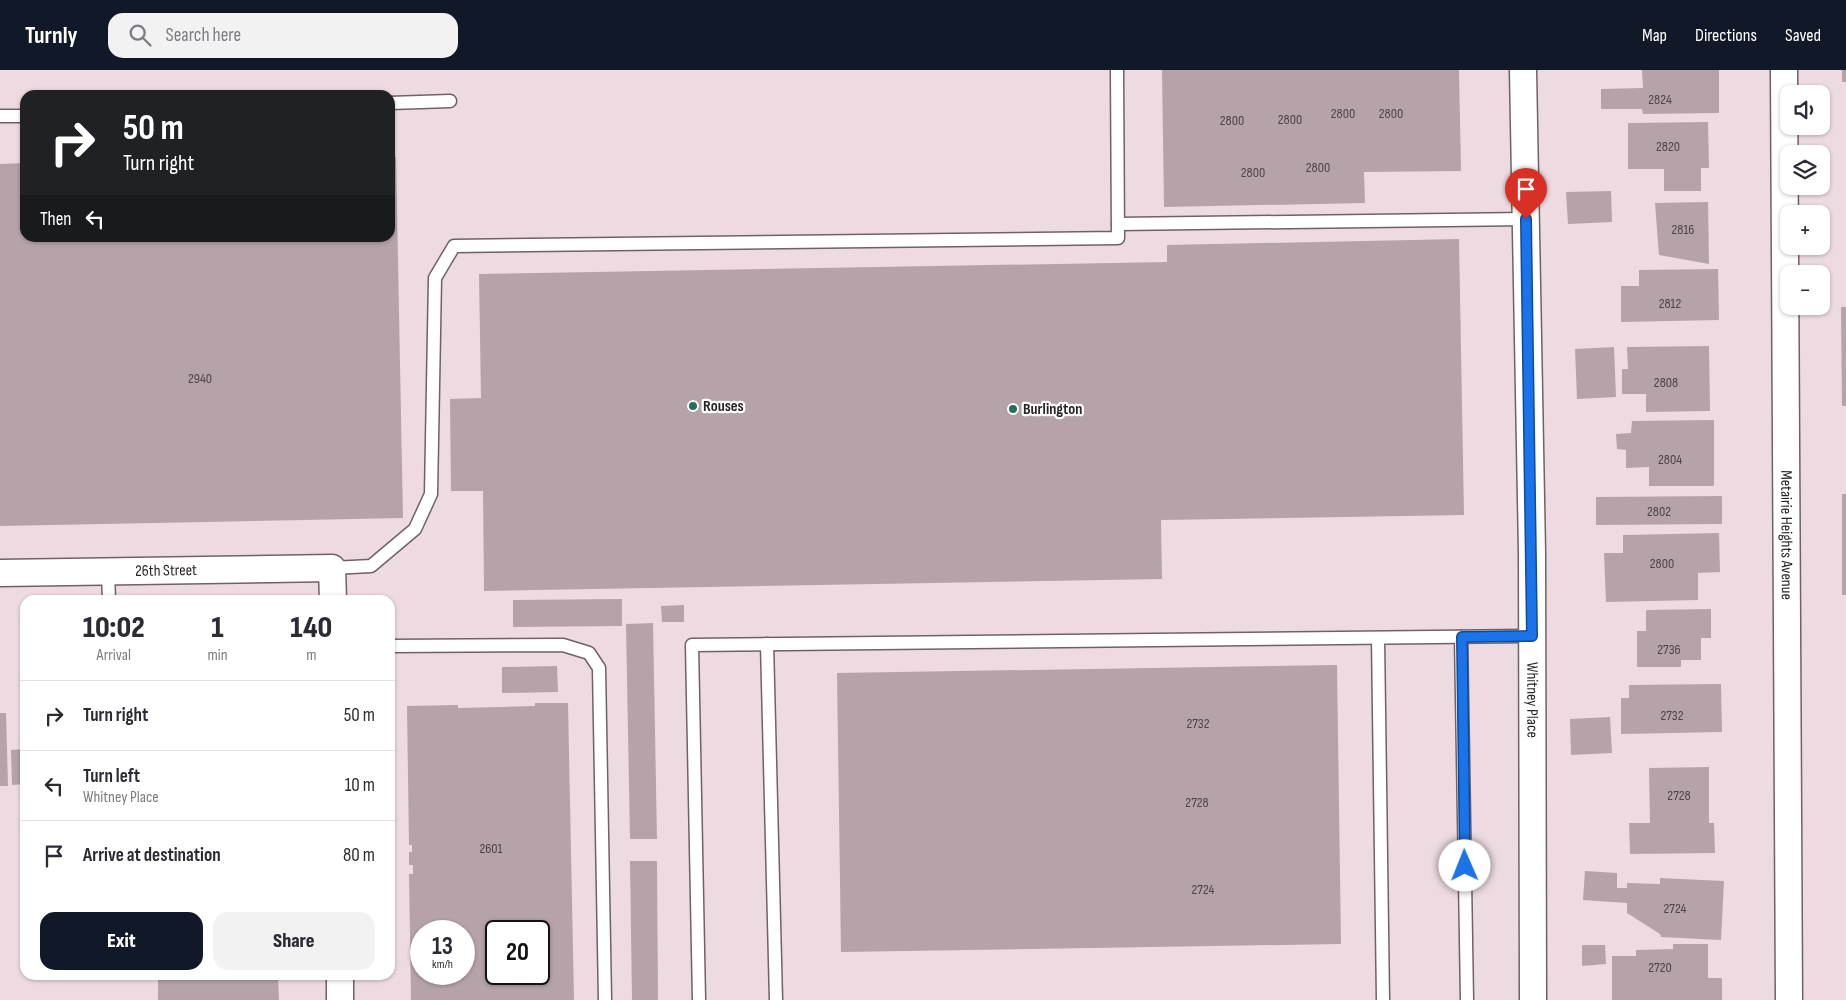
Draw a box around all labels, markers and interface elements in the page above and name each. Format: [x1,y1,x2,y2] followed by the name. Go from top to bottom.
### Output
[108,13,458,58] search box
[25,21,78,50] text: Turnly
[126,21,154,49] icon: search
[166,24,241,47] text: Search here
[1642,25,1667,46] text: Map
[1695,25,1757,46] text: Directions
[1785,25,1821,46] text: Saved
[1780,85,1830,315] map controls
[1780,85,1830,135] button: sound
[1648,91,1672,108] house number: 2824
[1331,105,1355,122] house number: 2800
[1379,105,1403,122] house number: 2800
[123,107,184,150] text: 50 m
[40,110,105,175] icon: right
[1278,111,1302,128] house number: 2800
[1220,112,1244,129] house number: 2800
[1656,138,1680,155] house number: 2820
[1780,145,1830,195] button: layers
[123,150,194,177] text: Turn right
[1306,159,1330,176] house number: 2800
[1241,164,1265,181] house number: 2800
[1505,168,1547,219] pin
[1512,175,1540,203] icon: arrive
[81,205,109,233] icon: left
[1780,205,1830,255] button: +
[40,208,71,231] text: Then
[1672,221,1694,238] house number: 2816
[1780,265,1830,315] button: −
[1659,295,1682,312] house number: 2812
[188,370,212,387] house number: 2940
[1654,374,1678,391] house number: 2808
[703,397,744,416] place label: Rouses
[687,400,699,412] marker: Rouses
[1023,400,1082,419] place label: Burlington
[1007,403,1019,415] marker: Burlington
[1658,451,1682,468] house number: 2804
[1777,470,1796,600] street label: Metairie Heights Avenue
[1647,503,1671,520] house number: 2802
[1650,555,1674,572] house number: 2800
[135,561,197,580] street label: 26th Street
[83,610,145,646] text: 10:02
[211,610,224,646] text: 1
[290,610,332,646] text: 140
[1657,641,1681,658] house number: 2736
[97,646,131,665] text: Arrival
[207,646,228,665] text: min
[306,646,316,665] text: m
[1523,662,1542,738] street label: Whitney Place
[40,702,68,730] icon: right
[83,704,148,727] text: Turn right
[344,704,375,727] text: 50 m
[1660,707,1684,724] house number: 2732
[1186,715,1210,732] house number: 2732
[83,765,140,788] text: Turn left
[40,772,68,800] icon: left
[345,774,375,797] text: 10 m
[1667,787,1691,804] house number: 2728
[83,788,159,807] text: Whitney Place
[1185,794,1209,811] house number: 2728
[1438,839,1490,891] position arrow
[479,840,503,857] house number: 2601
[40,842,68,870] icon: arrive
[83,844,221,867] text: Arrive at destination
[343,844,375,867] text: 80 m
[1192,881,1215,898] house number: 2724
[1664,900,1687,917] house number: 2724
[40,912,203,970] button: Exit
[213,912,375,970] button: Share
[485,920,550,985] speed limit sign: 20
[432,931,453,962] text: 13
[432,957,453,972] text: km/h
[1648,959,1672,976] house number: 2720

